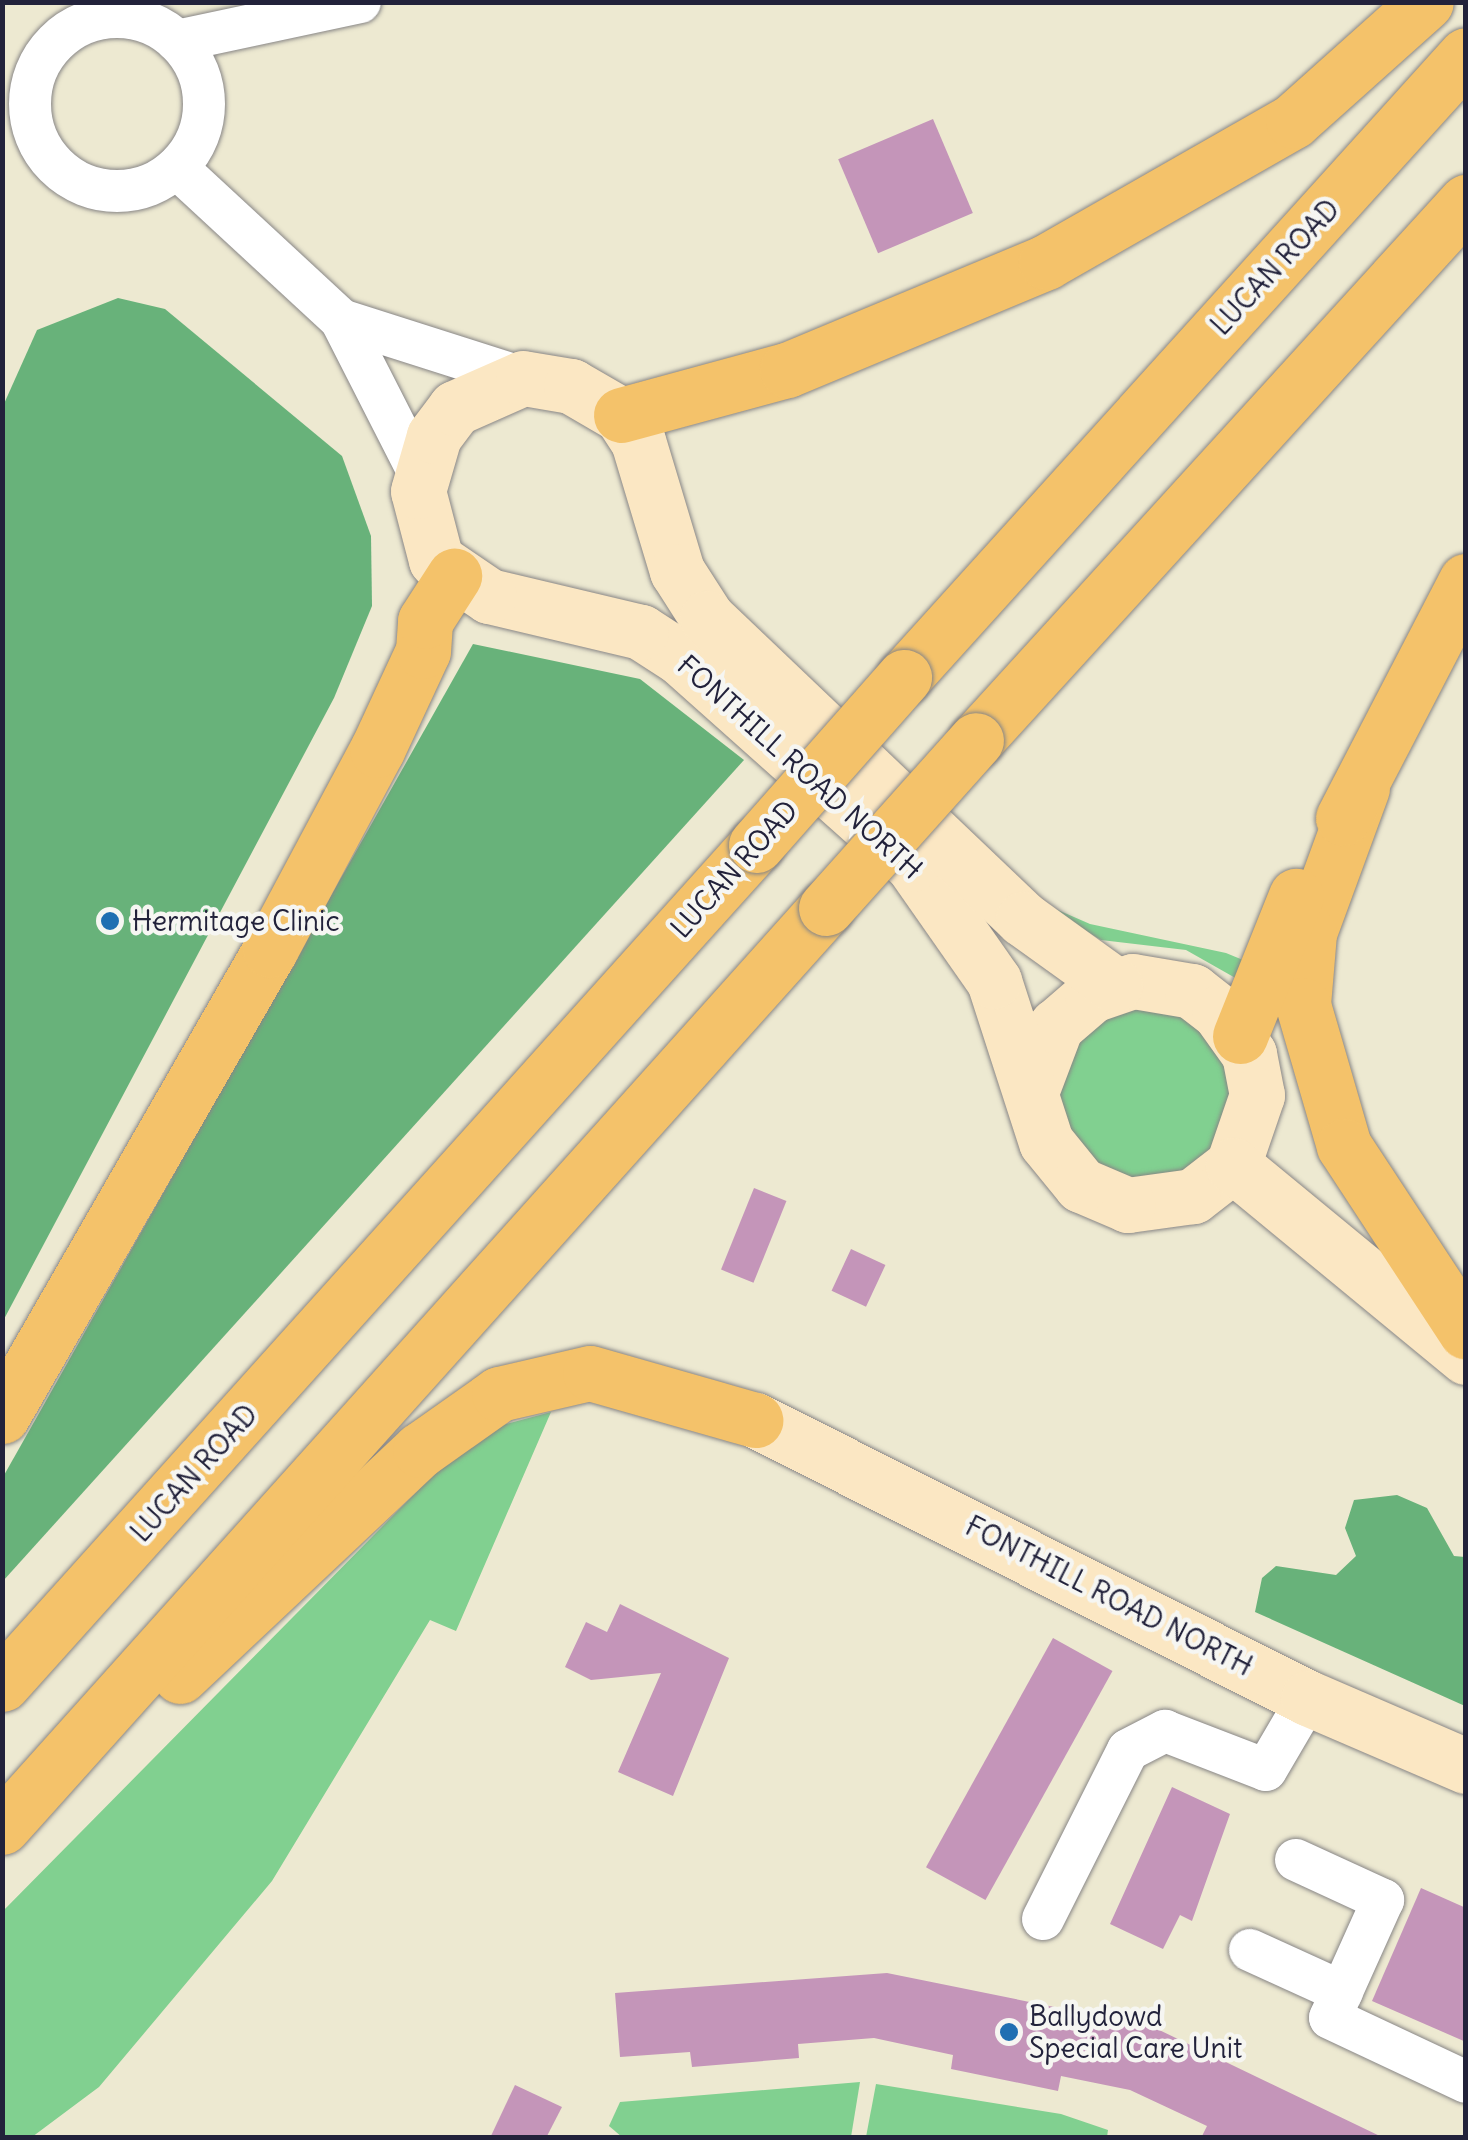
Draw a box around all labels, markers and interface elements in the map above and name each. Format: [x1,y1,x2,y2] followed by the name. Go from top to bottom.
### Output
[1204,192,1346,342] street label: LUCAN ROAD
[671,648,929,886] street label: FONTHILL ROAD NORTH
[664,793,804,945] street label: LUCAN ROAD
[132,904,340,938] place label: Hermitage Clinic
[97,908,123,934] marker: Hermitage Clinic
[124,1397,264,1549] street label: LUCAN ROAD
[960,1509,1258,1683] street label: FONTHILL ROAD NORTH
[1029,1999,1242,2065] place label: Ballydowd Special Care Unit
[998,2021,1020,2043] marker: Ballydowd Special Care Unit

